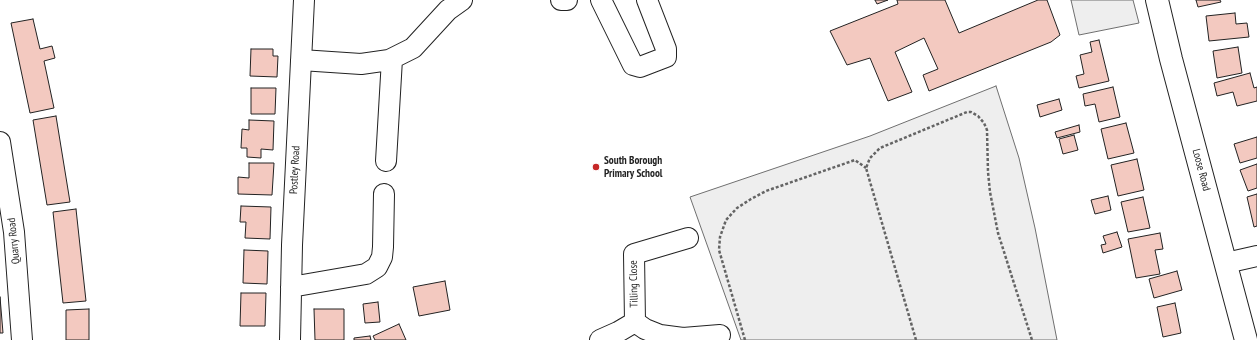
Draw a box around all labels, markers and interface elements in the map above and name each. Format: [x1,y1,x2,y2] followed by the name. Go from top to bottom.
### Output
[287,146,303,194] street label: Postley Road
[1189,148,1213,192] street label: Loose Road
[604,154,662,180] place label: South Borough Primary School
[591,162,601,172] marker: South Borough Primary School
[5,217,23,265] street label: Quarry Road
[627,260,641,308] street label: Tilling Close

